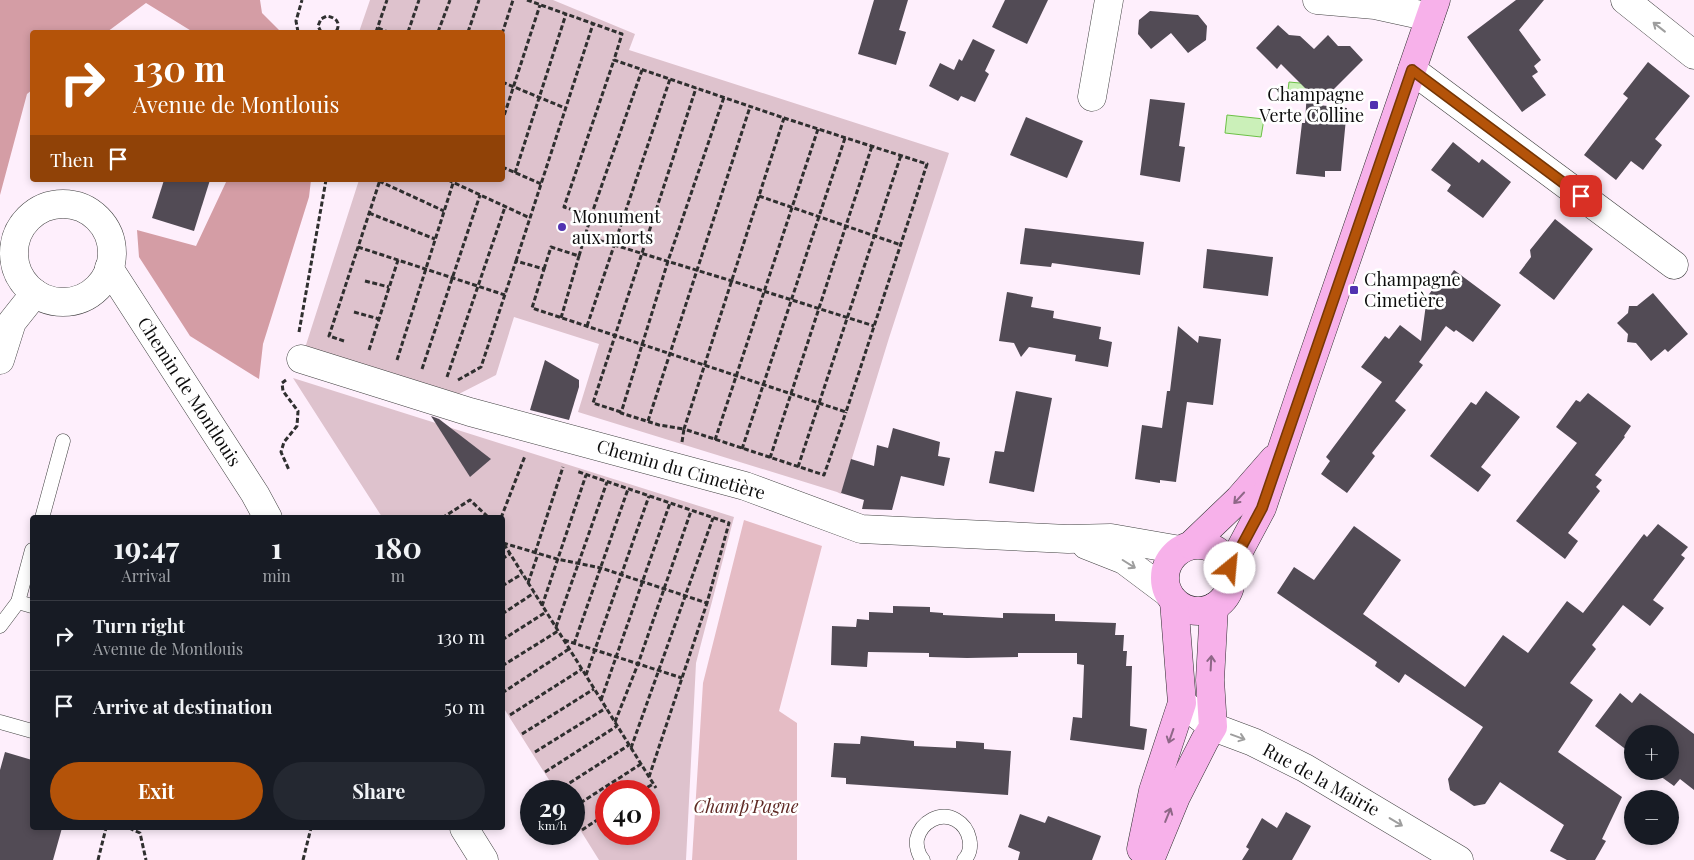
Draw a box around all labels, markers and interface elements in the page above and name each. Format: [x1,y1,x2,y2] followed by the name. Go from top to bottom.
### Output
[1653,22,1666,33] one-way arrow
[133,44,226,91] text: 130 m
[50,50,115,115] icon: right
[1258,82,1364,127] place label: Champagne Verte Colline
[133,89,339,119] text: Avenue de Montlouis
[1368,99,1380,111] marker: Champagne Verte Colline
[104,145,132,173] icon: arrive
[50,146,94,172] text: Then
[1560,175,1602,217] pin
[1567,182,1595,210] icon: arrive
[572,204,661,249] place label: Monument aux morts
[556,221,568,233] marker: Monument aux morts
[1364,267,1461,312] place label: Champagne Cimetière
[1348,284,1360,296] marker: Champagne Cimetière
[133,312,247,471] street label: Chemin de Montlouis
[594,433,768,505] street label: Chemin du Cimetière
[1233,492,1245,505] one-way arrow
[113,527,179,567] text: 19:47
[271,527,282,567] text: 1
[374,527,422,567] text: 180
[1203,541,1255,593] position arrow
[1122,559,1136,569] one-way arrow
[122,565,171,586] text: Arrival
[262,565,291,586] text: min
[391,565,405,586] text: m
[93,612,185,638] text: Turn right
[50,622,78,650] icon: right
[437,623,485,649] text: 130 m
[93,638,243,659] text: Avenue de Montlouis
[1207,656,1216,672] one-way arrow
[50,692,78,720] icon: arrive
[93,693,273,719] text: Arrive at destination
[444,693,485,719] text: 50 m
[1624,725,1679,845] map controls
[1624,725,1679,780] button: +
[1166,727,1175,743] one-way arrow
[1230,733,1245,742] one-way arrow
[1259,737,1384,821] street label: Rue de la Mairie
[50,762,263,820] button: Exit
[273,762,485,820] button: Share
[595,780,660,845] speed limit sign: 40
[539,790,566,823] text: 29
[1624,790,1679,845] button: −
[693,794,799,818] park label: Champ'Pagne
[1164,808,1174,823] one-way arrow
[538,817,567,833] text: km/h
[1388,818,1403,828] one-way arrow

